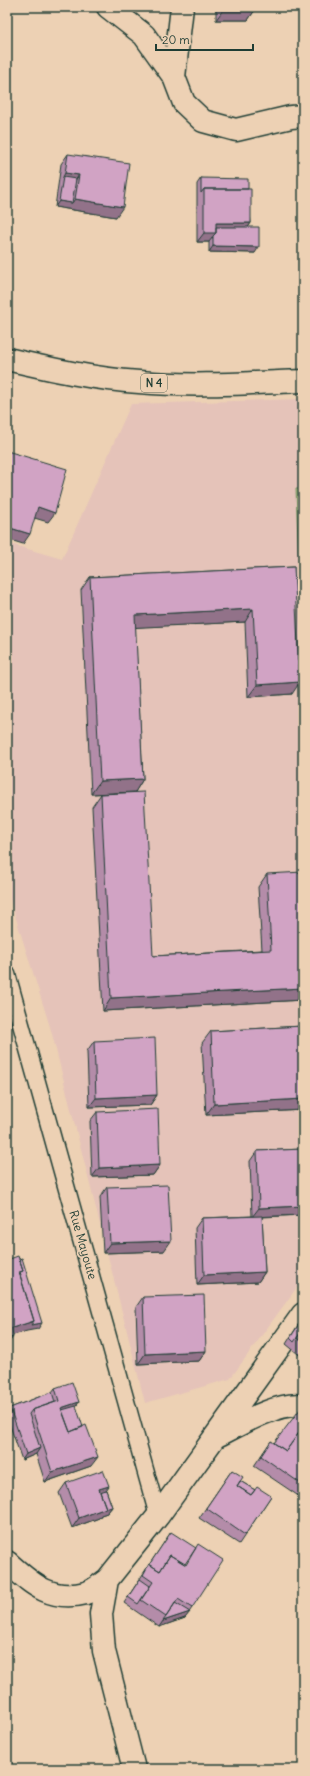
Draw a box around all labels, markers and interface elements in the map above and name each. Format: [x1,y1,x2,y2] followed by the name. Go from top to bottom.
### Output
[156,26,253,52] scale bar
[162,32,190,47] text: 20 m
[141,374,167,392] road number: N 4
[66,1209,101,1281] street label: Rue Mayoute

